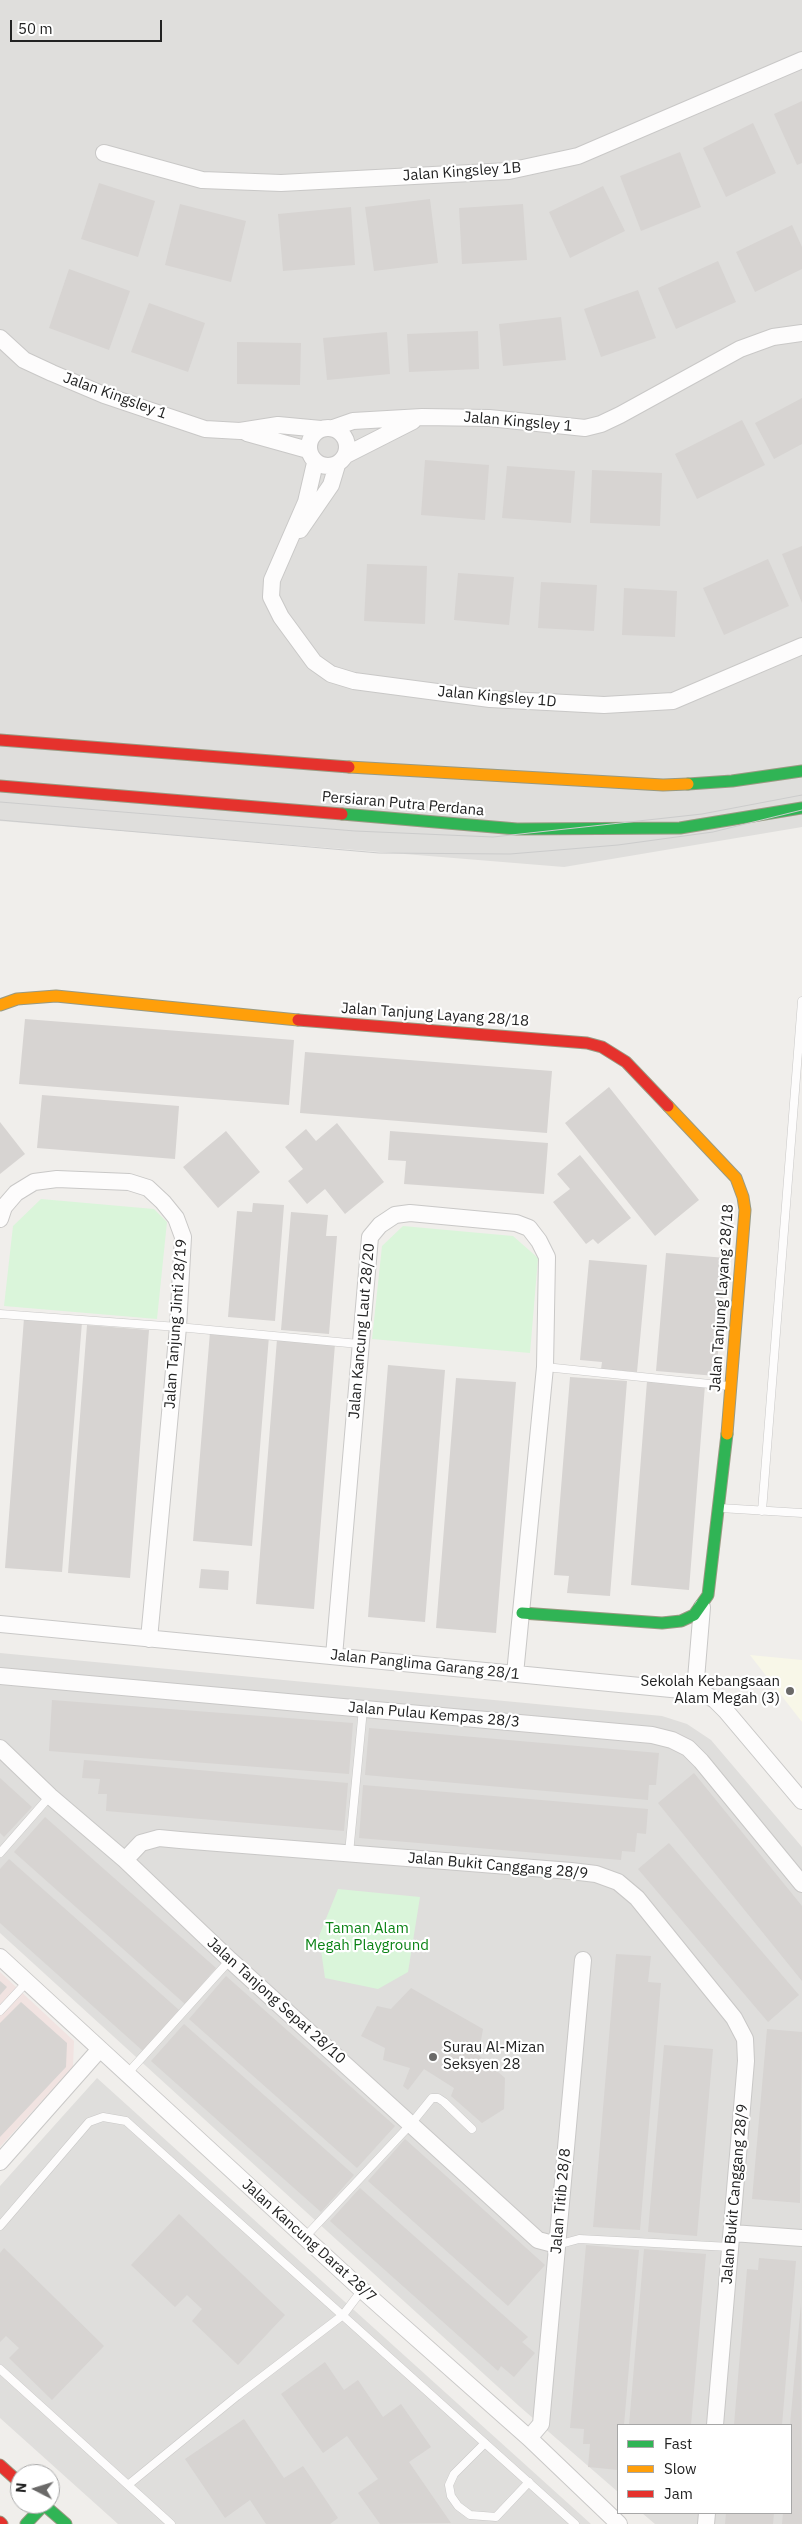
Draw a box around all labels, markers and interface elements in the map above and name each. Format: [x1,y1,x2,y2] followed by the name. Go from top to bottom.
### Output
[12,10,165,42] scale bar
[18,19,53,38] text: 50 m
[402,159,522,185] street label: Jalan Kingsley 1B
[61,369,169,423] street label: Jalan Kingsley 1
[463,408,573,436] street label: Jalan Kingsley 1
[437,683,557,711] street label: Jalan Kingsley 1D
[321,788,485,820] street label: Persiaran Putra Perdana
[340,999,530,1031] street label: Jalan Tanjung Layang 28/18
[706,1203,738,1393] street label: Jalan Tanjung Layang 28/18
[161,1238,191,1410] street label: Jalan Tanjung Jinti 28/19
[345,1242,379,1420] street label: Jalan Kancung Laut 28/20
[329,1646,521,1684] street label: Jalan Panglima Garang 28/1
[640,1673,780,1708] place label: Sekolah Kebangsaan Alam Megah (3)
[784,1685,796,1697] marker: Sekolah Kebangsaan Alam Megah (3)
[347,1699,521,1731] street label: Jalan Pulau Kempas 28/3
[407,1849,589,1883] street label: Jalan Bukit Canggang 28/9
[305,1920,429,1955] park label: Taman Alam Megah Playground
[203,1934,349,2068] street label: Jalan Tanjong Sepat 28/10
[443,2039,545,2074] place label: Surau Al-Mizan Seksyen 28
[427,2051,439,2063] marker: Surau Al-Mizan Seksyen 28
[718,2103,752,2285] street label: Jalan Bukit Canggang 28/9
[547,2147,575,2255] street label: Jalan Titib 28/8
[238,2176,380,2306] street label: Jalan Kancung Darat 28/7
[617,2424,792,2514] legend
[664,2434,692,2453] text: Fast
[664,2459,697,2478] text: Slow
[10,2464,60,2514] north arrow
[12,2482,30,2494] text: N
[664,2484,693,2503] text: Jam

